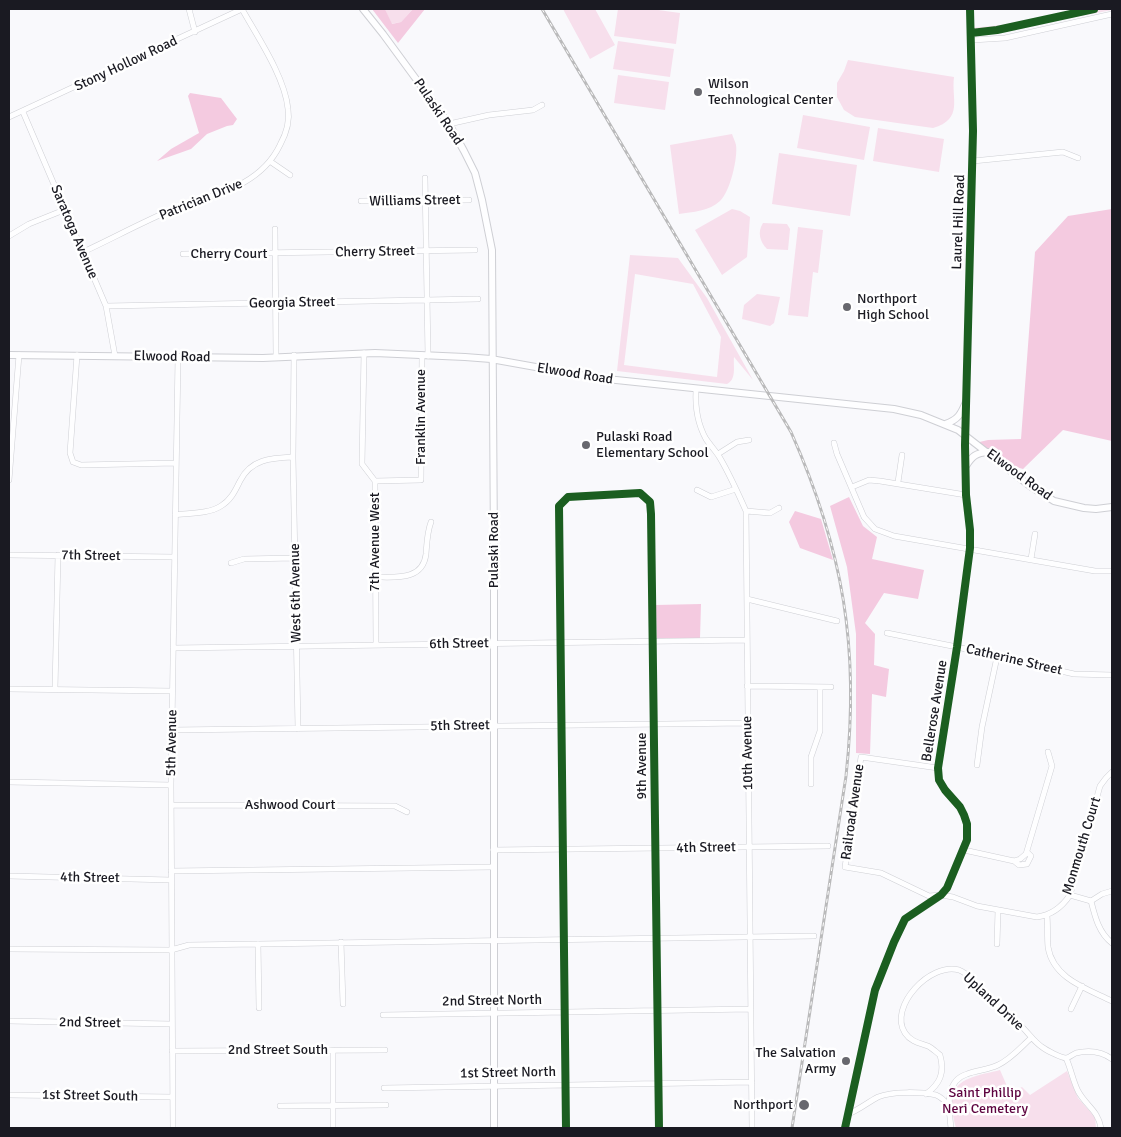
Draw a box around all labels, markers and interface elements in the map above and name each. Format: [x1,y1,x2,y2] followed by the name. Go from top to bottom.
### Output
[72,33,180,95] street label: Stony Hollow Road
[410,76,466,148] street label: Pulaski Road
[708,76,833,108] place label: Wilson Technological Center
[692,86,704,98] marker: Wilson Technological Center
[949,174,969,270] street label: Laurel Hill Road
[157,176,245,224] street label: Patrician Drive
[47,183,101,281] street label: Saratoga Avenue
[369,192,461,210] street label: Williams Street
[335,243,415,261] street label: Cherry Street
[191,246,267,262] street label: Cherry Court
[857,291,929,324] place label: Northport High School
[249,294,335,312] street label: Georgia Street
[841,301,853,313] marker: Northport High School
[133,348,211,366] street label: Elwood Road
[536,360,614,388] street label: Elwood Road
[413,369,429,465] street label: Franklin Avenue
[596,429,709,462] place label: Pulaski Road Elementary School
[580,439,592,451] marker: Pulaski Road Elementary School
[983,446,1055,504] street label: Elwood Road
[367,492,383,592] street label: 7th Avenue West
[486,512,502,588] street label: Pulaski Road
[287,543,305,643] street label: West 6th Avenue
[61,547,121,565] street label: 7th Street
[429,635,489,653] street label: 6th Street
[964,641,1064,679] street label: Catherine Street
[919,659,951,763] street label: Bellerose Avenue
[163,709,181,777] street label: 5th Avenue
[739,716,757,790] street label: 10th Avenue
[430,717,490,735] street label: 5th Street
[634,733,650,799] street label: 9th Avenue
[838,763,868,861] street label: Railroad Avenue
[1059,795,1105,897] street label: Monmouth Court
[245,797,335,813] street label: Ashwood Court
[676,839,736,857] street label: 4th Street
[60,869,120,887] street label: 4th Street
[959,969,1027,1035] street label: Upland Drive
[442,992,542,1010] street label: 2nd Street North
[59,1014,121,1032] street label: 2nd Street
[228,1042,328,1058] street label: 2nd Street South
[756,1045,836,1078] place label: The Salvation Army
[840,1055,852,1067] marker: The Salvation Army
[460,1064,556,1082] street label: 1st Street North
[942,1085,1028,1118] park label: Saint Phillip Neri Cemetery
[42,1087,138,1105] street label: 1st Street South
[733,1097,793,1113] place label: Northport
[797,1098,811,1112] marker: Northport

